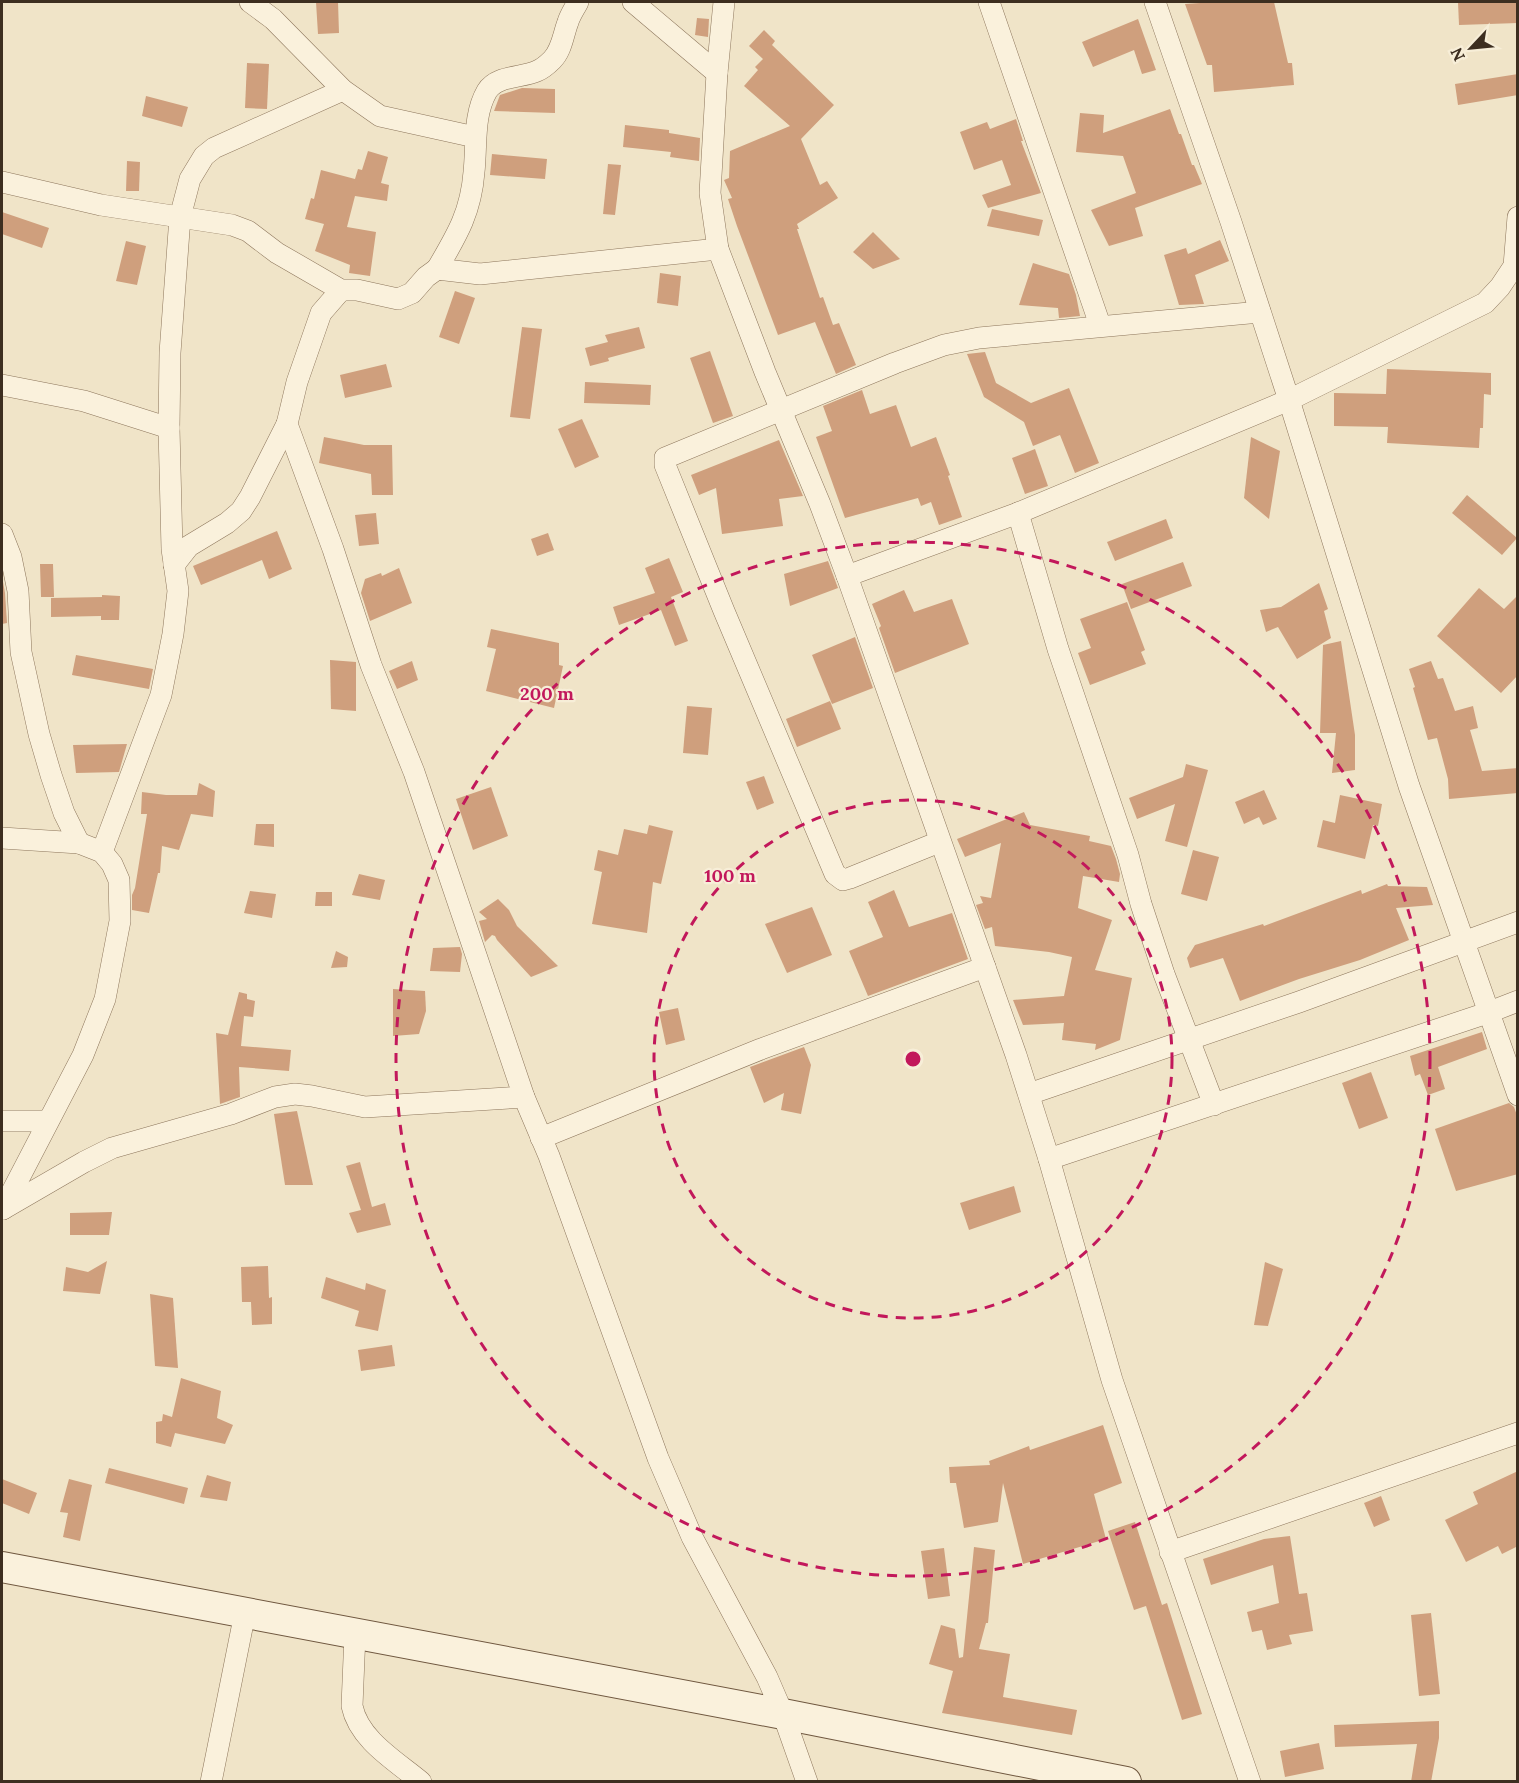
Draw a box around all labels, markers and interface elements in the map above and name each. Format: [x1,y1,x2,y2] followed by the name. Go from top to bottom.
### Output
[1441,18,1501,78] north arrow
[1446,45,1469,65] text: N
[520,682,574,705] text: 200 m
[704,864,756,887] text: 100 m
[903,1049,923,1069] centre of rings

